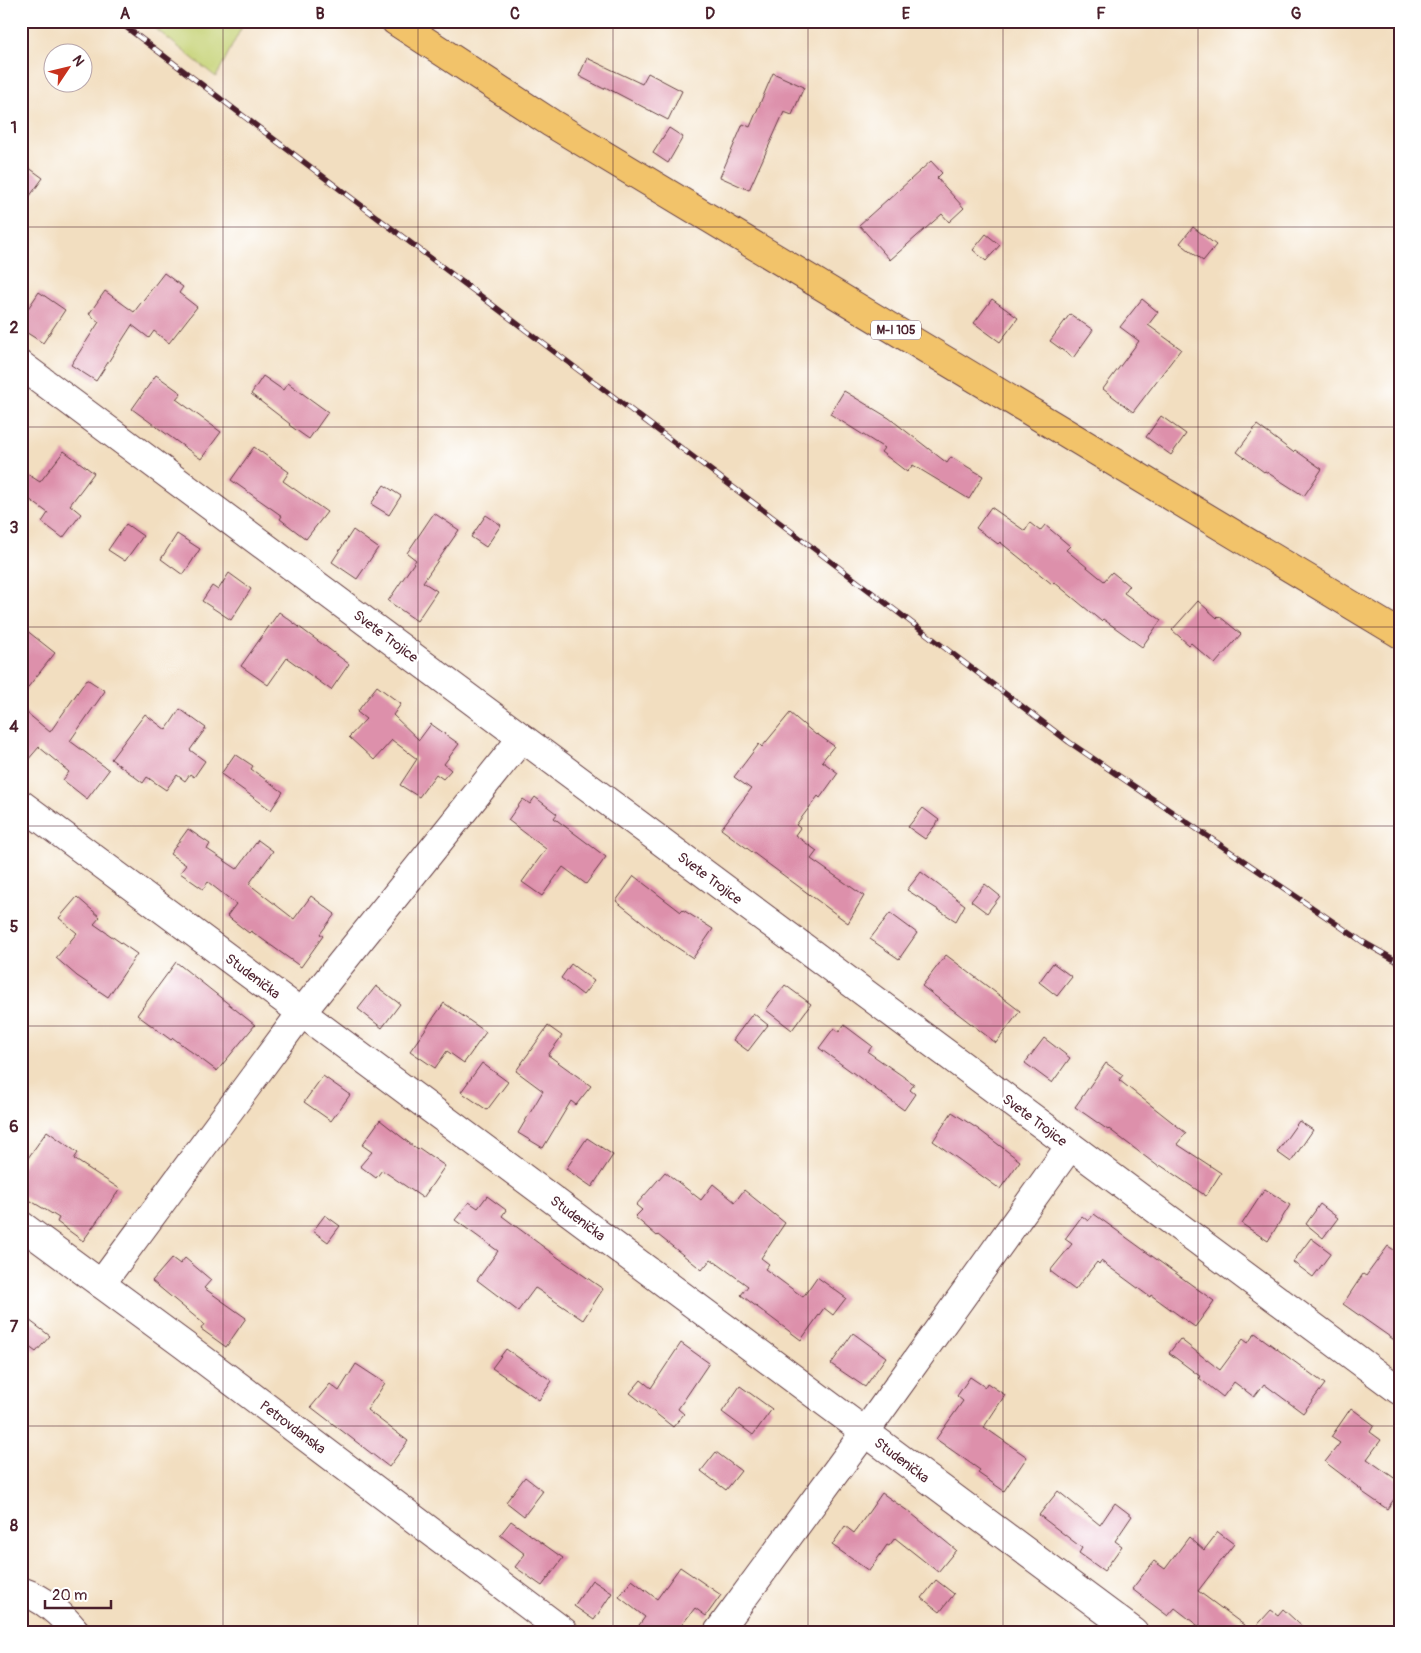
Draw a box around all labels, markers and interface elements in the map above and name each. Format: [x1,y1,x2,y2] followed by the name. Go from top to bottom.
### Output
[120,4,131,24] text: A
[315,4,325,24] text: B
[510,4,520,24] text: C
[705,4,715,24] text: D
[902,4,911,24] text: E
[1096,4,1106,24] text: F
[1291,4,1302,24] text: G
[42,42,92,92] north arrow
[69,52,88,70] text: N
[11,118,17,138] text: 1
[10,318,19,338] text: 2
[871,320,921,340] road number: M-I 105
[10,518,19,538] text: 3
[350,607,421,666] street label: Svete Trojice
[9,717,19,737] text: 4
[674,849,745,908] street label: Svete Trojice
[10,917,19,937] text: 5
[222,950,284,1003] street label: Studenička
[999,1091,1070,1150] street label: Svete Trojice
[9,1117,19,1137] text: 6
[547,1192,609,1245] street label: Studenička
[10,1317,19,1337] text: 7
[256,1397,329,1458] street label: Petrovdanska
[871,1434,933,1487] street label: Studenička
[10,1516,18,1536] text: 8
[45,1578,111,1610] scale bar
[52,1586,87,1605] text: 20 m

